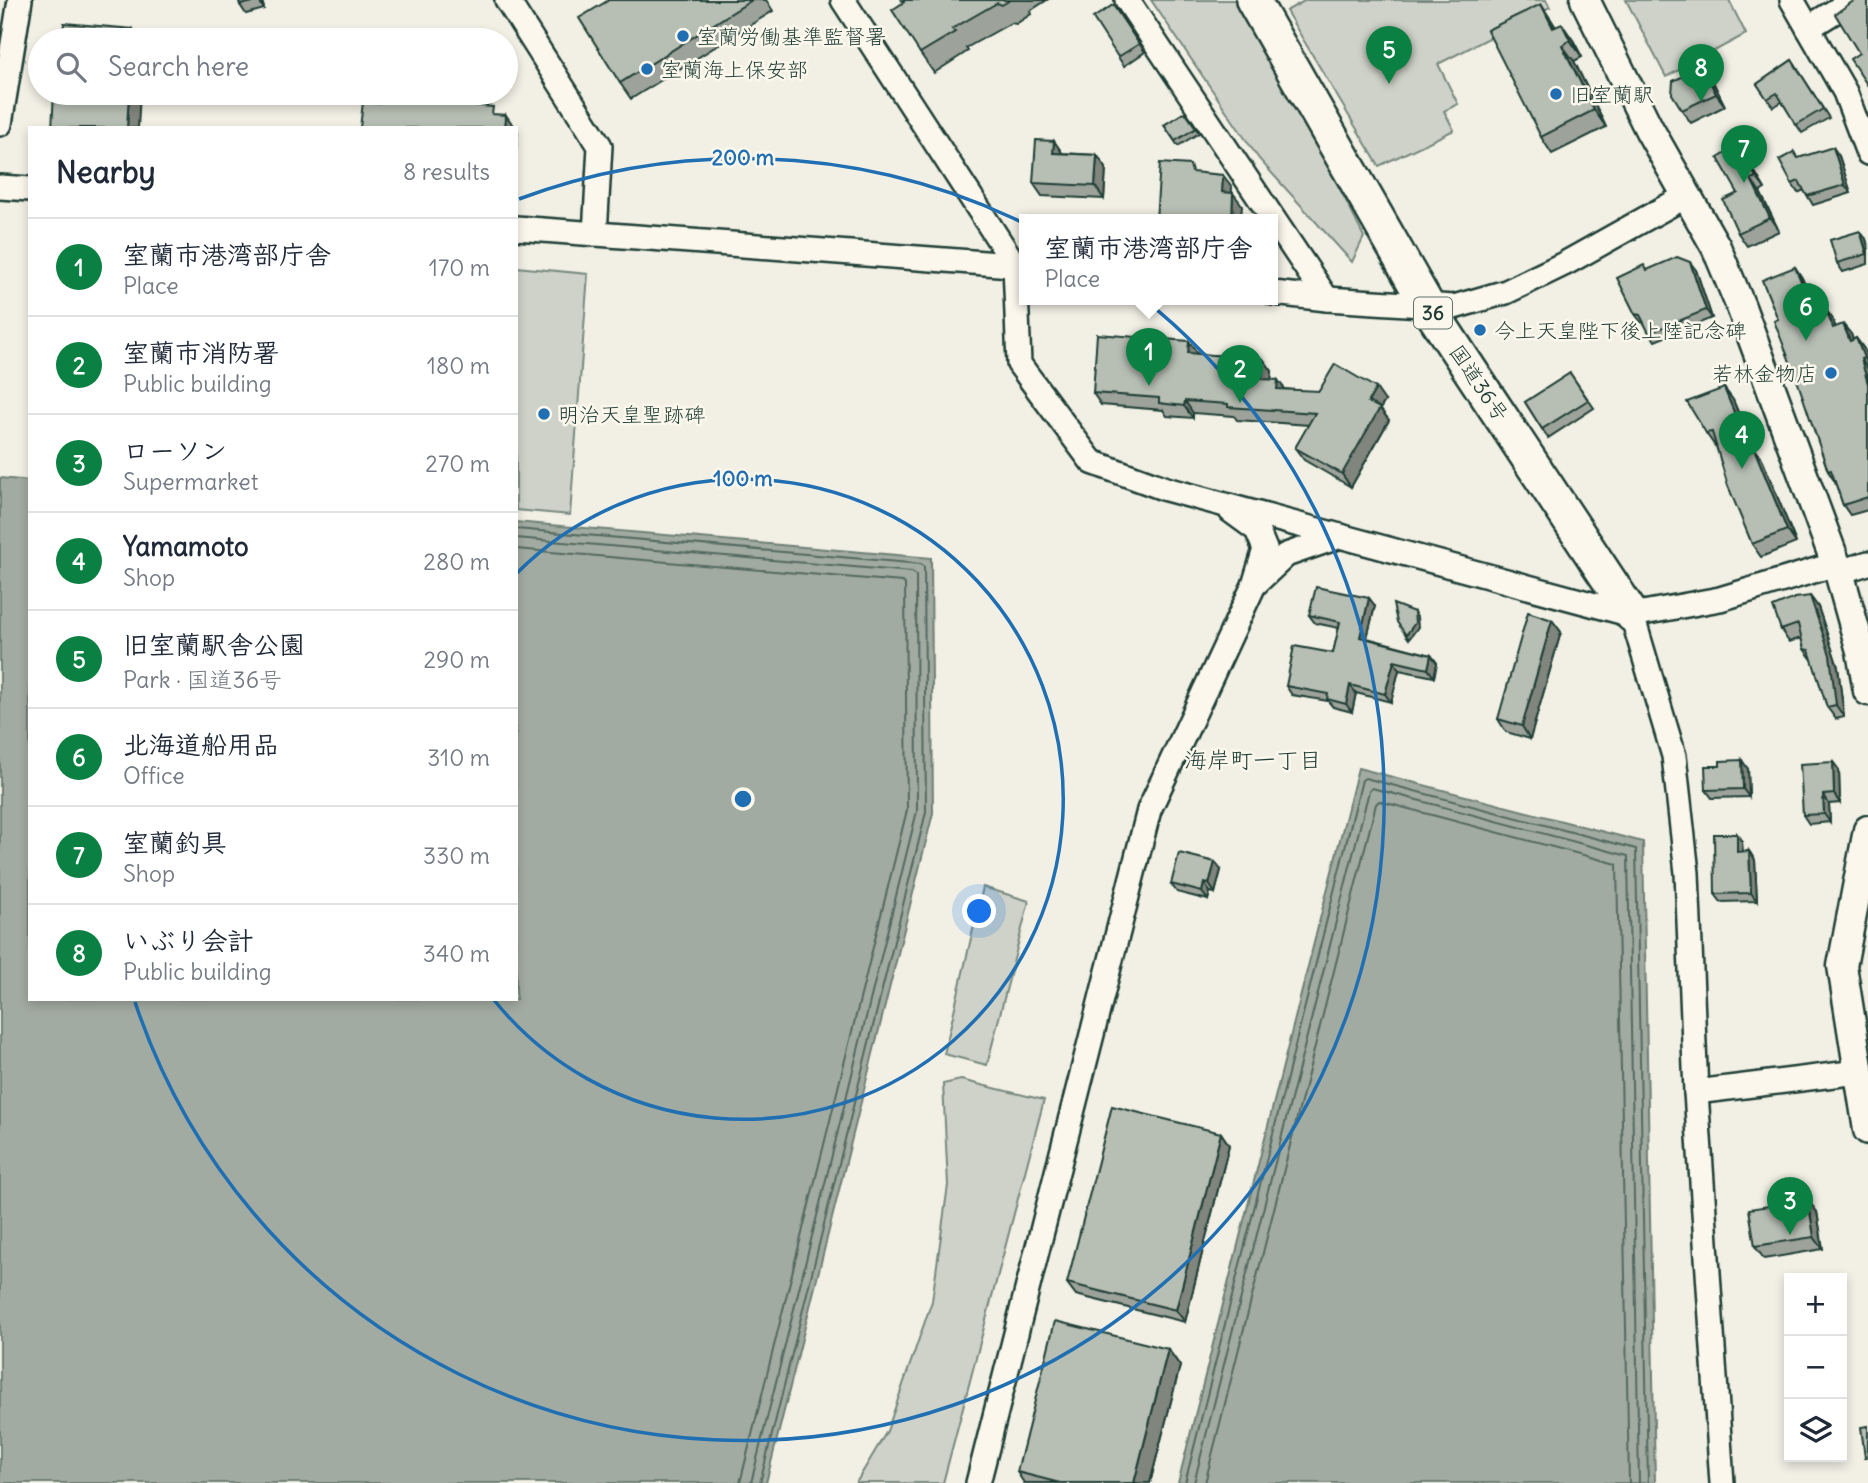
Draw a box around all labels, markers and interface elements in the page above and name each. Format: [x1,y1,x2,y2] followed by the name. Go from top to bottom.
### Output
[697,23,886,50] place label: 室蘭労働基準監督署
[1366,26,1412,84] pin: 5
[28,28,518,105] search box
[675,28,691,44] marker: 室蘭労働基準監督署
[1678,44,1724,102] pin: 8
[52,48,90,86] icon: search
[108,50,249,83] text: Search here
[661,56,808,83] place label: 室蘭海上保安部
[639,61,655,77] marker: 室蘭海上保安部
[1570,81,1654,108] place label: 旧室蘭駅
[1548,86,1564,102] marker: 旧室蘭駅
[1721,125,1767,183] pin: 7
[712,144,775,171] text: 200 m
[56,153,156,191] text: Nearby
[403,157,490,186] text: 8 results
[1019,214,1278,305] popup
[1044,231,1253,264] text: 室蘭市港湾部庁舎
[123,238,331,271] text: 室蘭市港湾部庁舎
[74,253,84,282] text: 1
[429,253,490,282] text: 170 m
[1044,264,1100,293] text: Place
[123,271,179,300] text: Place
[1783,283,1829,341] pin: 6
[1414,298,1452,328] road number: 36
[1494,317,1746,344] place label: 今上天皇陛下後上陸記念碑
[1472,322,1488,338] marker: 今上天皇陛下後上陸記念碑
[1126,328,1172,386] pin: 1
[123,336,279,369] text: 室蘭市消防署
[1443,339,1515,427] street label: 国道36号
[1217,345,1263,403] pin: 2
[73,351,85,380] text: 2
[427,351,490,380] text: 180 m
[1712,360,1817,387] place label: 若林金物店
[1823,365,1839,381] marker: 若林金物店
[123,369,272,398] text: Public building
[558,401,705,428] place label: 明治天皇聖跡碑
[536,406,552,422] marker: 明治天皇聖跡碑
[1719,411,1765,469] pin: 4
[123,434,227,467] text: ローソン
[72,449,86,478] text: 3
[425,449,490,478] text: 270 m
[713,465,773,492] text: 100 m
[123,467,259,496] text: Supermarket
[123,530,249,563] text: Yamamoto
[72,547,86,576] text: 4
[423,547,490,576] text: 280 m
[123,563,175,592] text: Shop
[123,628,305,661] text: 旧室蘭駅舎公園
[72,645,86,674] text: 5
[423,645,490,674] text: 290 m
[123,665,282,694] text: Park · 国道36号
[123,728,279,761] text: 北海道船用品
[72,743,86,772] text: 6
[427,743,490,772] text: 310 m
[1184,745,1322,774] district label: 海岸町一丁目
[123,761,185,790] text: Office
[731,787,755,811] centre of rings
[123,826,227,859] text: 室蘭釣具
[73,841,85,870] text: 7
[423,841,490,870] text: 330 m
[123,859,175,888] text: Shop
[962,894,996,928] your location
[123,924,254,957] text: いぶり会計
[72,939,86,968] text: 8
[423,939,490,968] text: 340 m
[123,957,272,986] text: Public building
[1767,1177,1813,1235] pin: 3
[1784,1273,1847,1462] map controls
[1784,1273,1847,1336] button: +
[1784,1336,1847,1399] button: −
[1784,1399,1847,1462] button: layers

